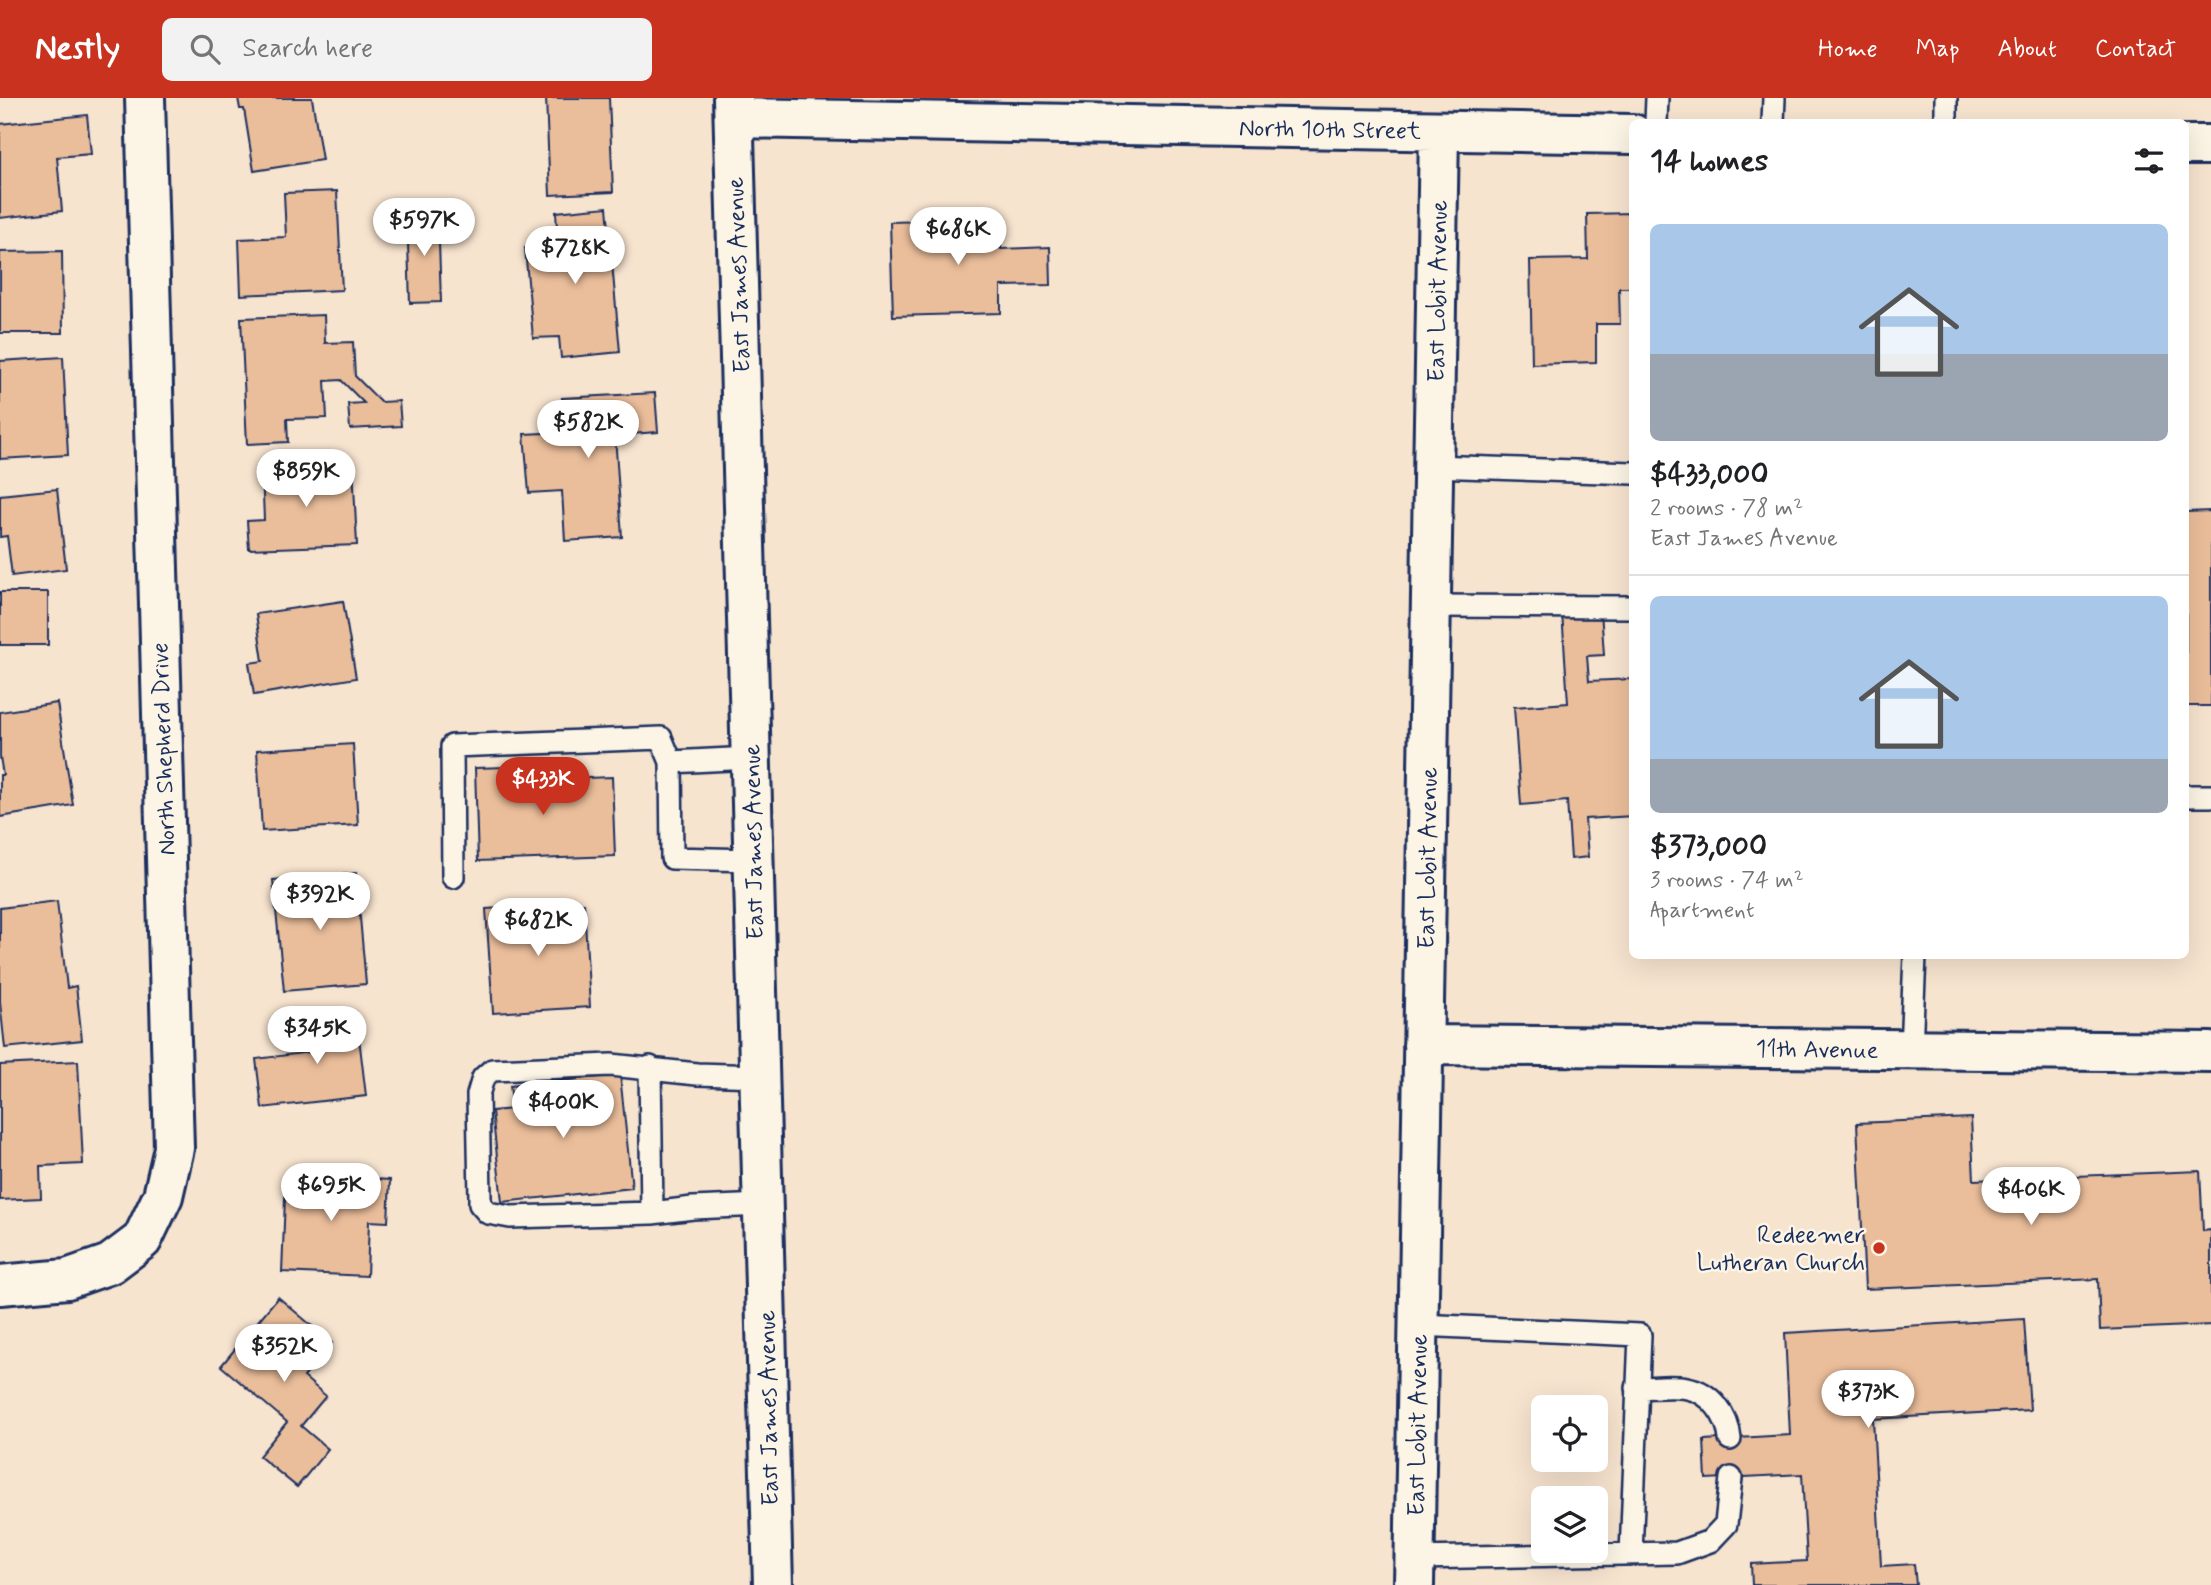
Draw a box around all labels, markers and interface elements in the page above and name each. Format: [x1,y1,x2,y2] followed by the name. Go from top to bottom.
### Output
[162,18,652,81] search box
[35,27,120,71] text: Nestly
[186,30,224,68] icon: search
[242,32,373,66] text: Search here
[1818,34,1878,65] text: Home
[1916,34,1960,65] text: Map
[1998,34,2057,65] text: About
[2095,34,2176,65] text: Contact
[1239,113,1421,148] street label: North 10th Street
[1650,142,1768,181] text: 14 homes
[2130,142,2168,180] icon: filters
[721,176,758,373] street label: East James Avenue
[375,198,473,258] pin: $597K
[1421,200,1456,382] street label: East Lobit Avenue
[389,206,459,236] text: $597K
[909,208,1007,267] pin: $686K
[926,215,990,245] text: $686K
[526,226,624,286] pin: $728K
[541,234,609,264] text: $728K
[1846,269,1972,395] icon: home
[539,400,637,460] pin: $582K
[553,408,623,438] text: $582K
[257,450,355,509] pin: $859K
[1650,455,1769,494] text: $433,000
[272,457,340,487] text: $859K
[1650,494,1803,524] text: 2 rooms · 78 m²
[1650,524,1838,554] text: East James Avenue
[1846,641,1972,767] icon: home
[145,642,184,856] street label: North Shepherd Drive
[737,744,772,940] street label: East James Avenue
[494,758,592,817] pin: $433K
[512,765,574,795] text: $433K
[1411,767,1446,949] street label: East Lobit Avenue
[1650,827,1767,866] text: $373,000
[1650,866,1804,896] text: 3 rooms · 74 m²
[271,872,369,932] pin: $392K
[286,880,354,910] text: $392K
[1650,896,1755,926] text: Apartment
[489,898,587,958] pin: $682K
[504,906,572,936] text: $682K
[268,1006,366,1066] pin: $345K
[284,1014,350,1044] text: $345K
[1755,1034,1879,1067] street label: 11th Avenue
[514,1080,612,1140] pin: $400K
[528,1088,598,1118] text: $400K
[282,1164,380,1223] pin: $695K
[1982,1168,2080,1227] pin: $406K
[297,1171,365,1201] text: $695K
[1997,1175,2065,1205] text: $406K
[1697,1220,1865,1279] place label: Redeemer Lutheran Church
[1871,1240,1887,1256] marker: Redeemer Lutheran Church
[752,1310,787,1506] street label: East James Avenue
[235,1324,333,1384] pin: $352K
[251,1332,317,1362] text: $352K
[1401,1334,1436,1516] street label: East Lobit Avenue
[1819,1370,1917,1430] pin: $373K
[1837,1378,1899,1408] text: $373K
[1531,1395,1608,1563] map controls
[1531,1395,1608,1472] button: locate
[1531,1486,1608,1563] button: layers

